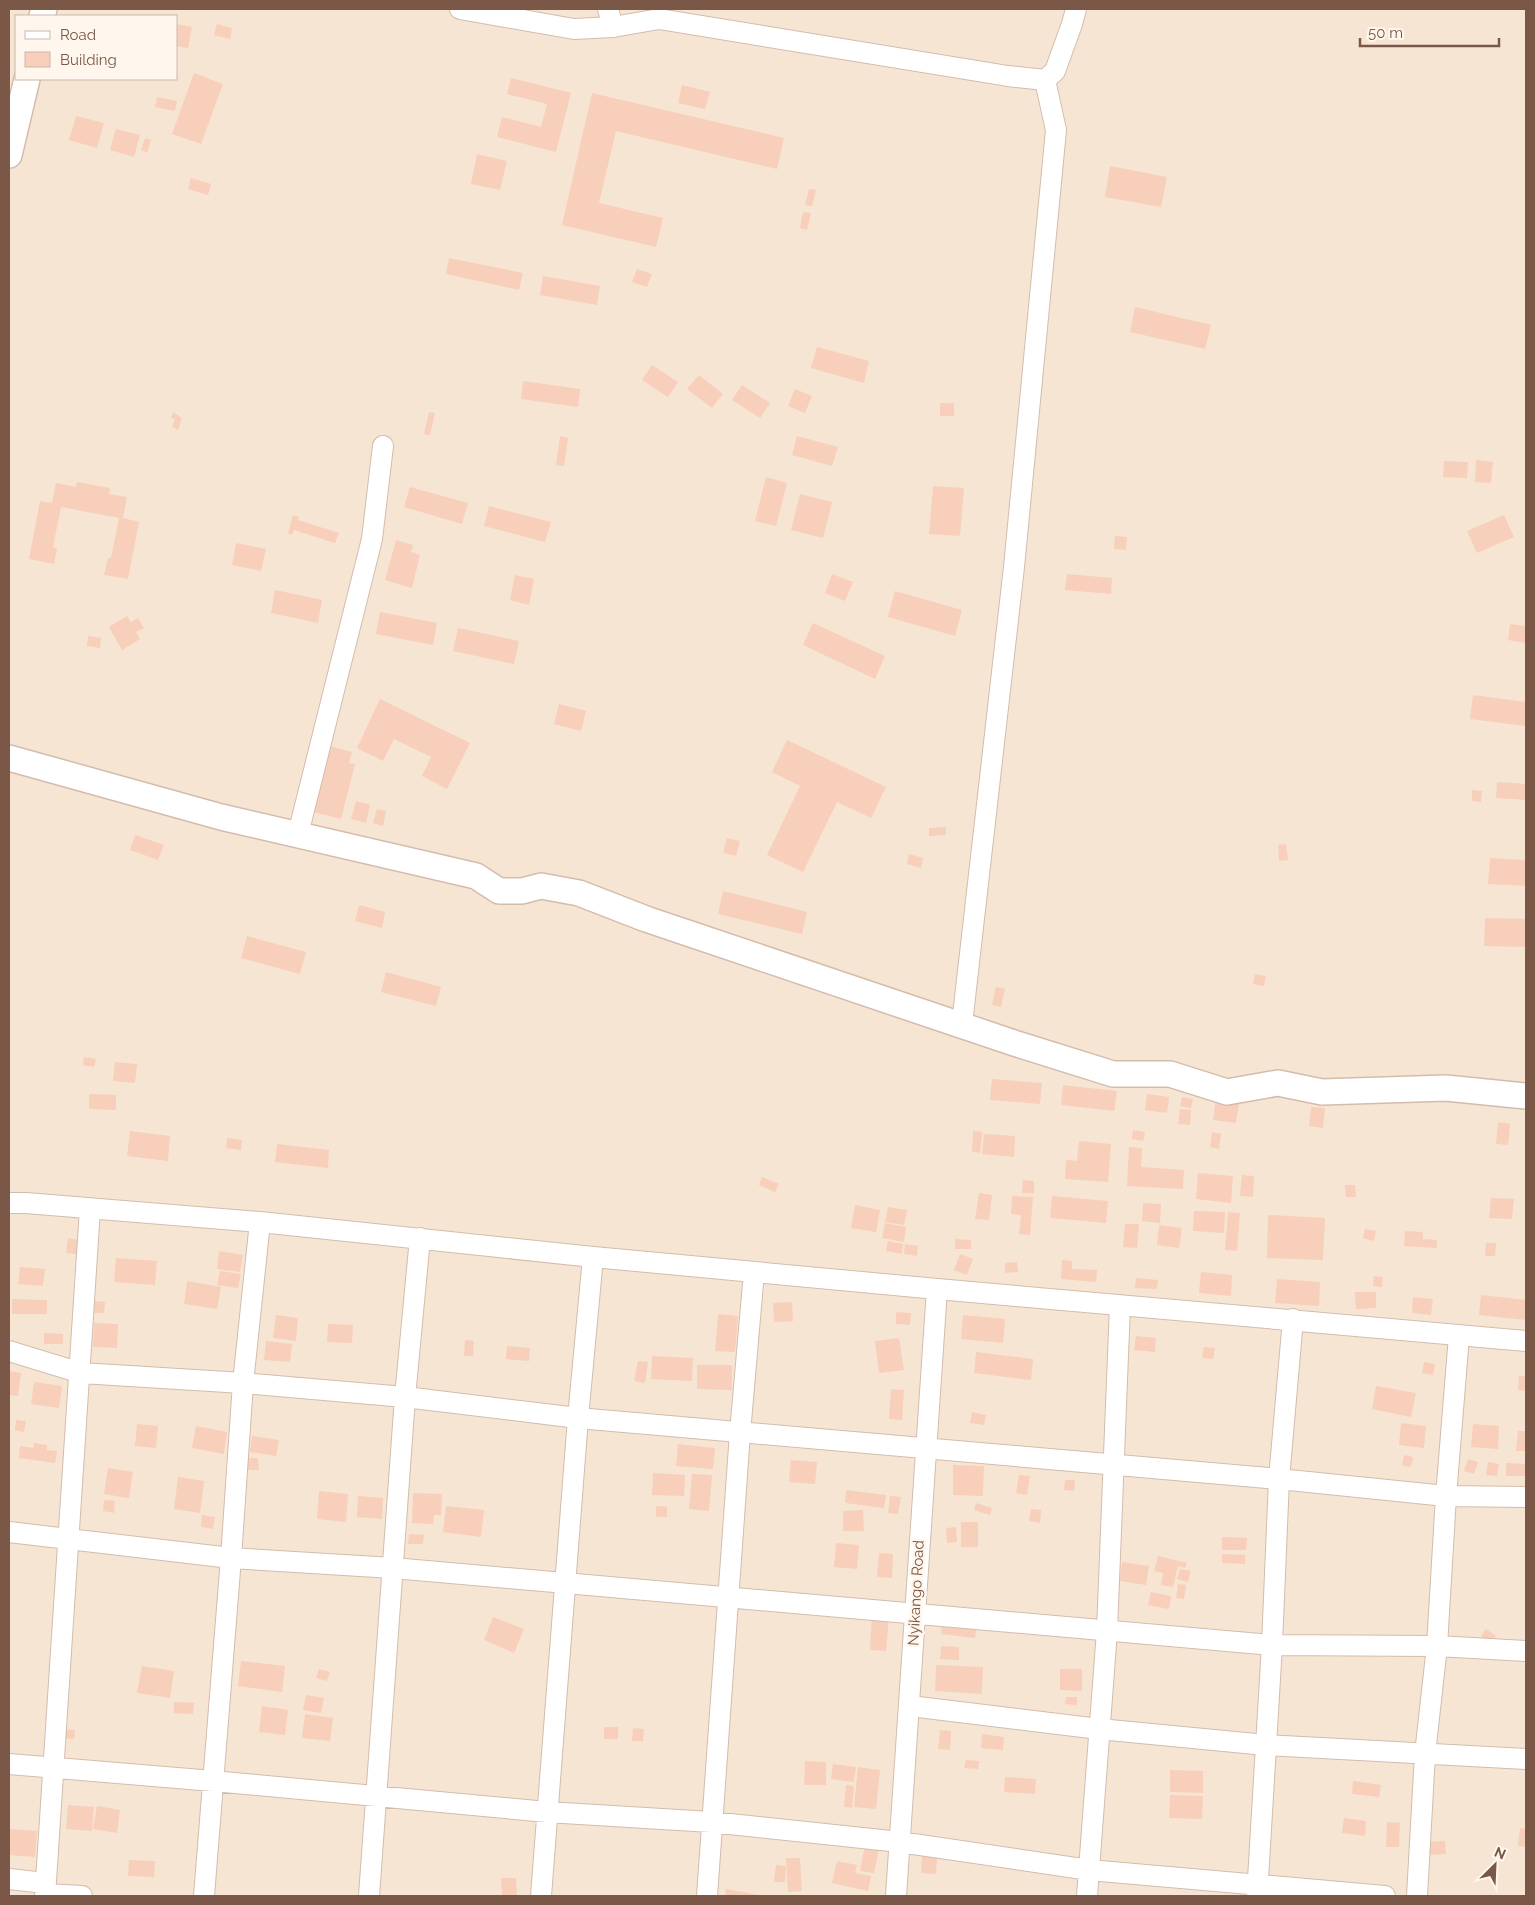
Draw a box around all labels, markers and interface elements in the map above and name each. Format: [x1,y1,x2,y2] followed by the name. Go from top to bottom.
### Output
[15,15,178,80] legend
[1360,15,1499,47] scale bar
[1368,24,1403,42] text: 50 m
[60,26,96,44] text: Road
[60,51,117,69] text: Building
[904,1540,928,1646] street label: Nyikango Road
[1470,1840,1520,1890] north arrow
[1492,1844,1508,1863] text: N

